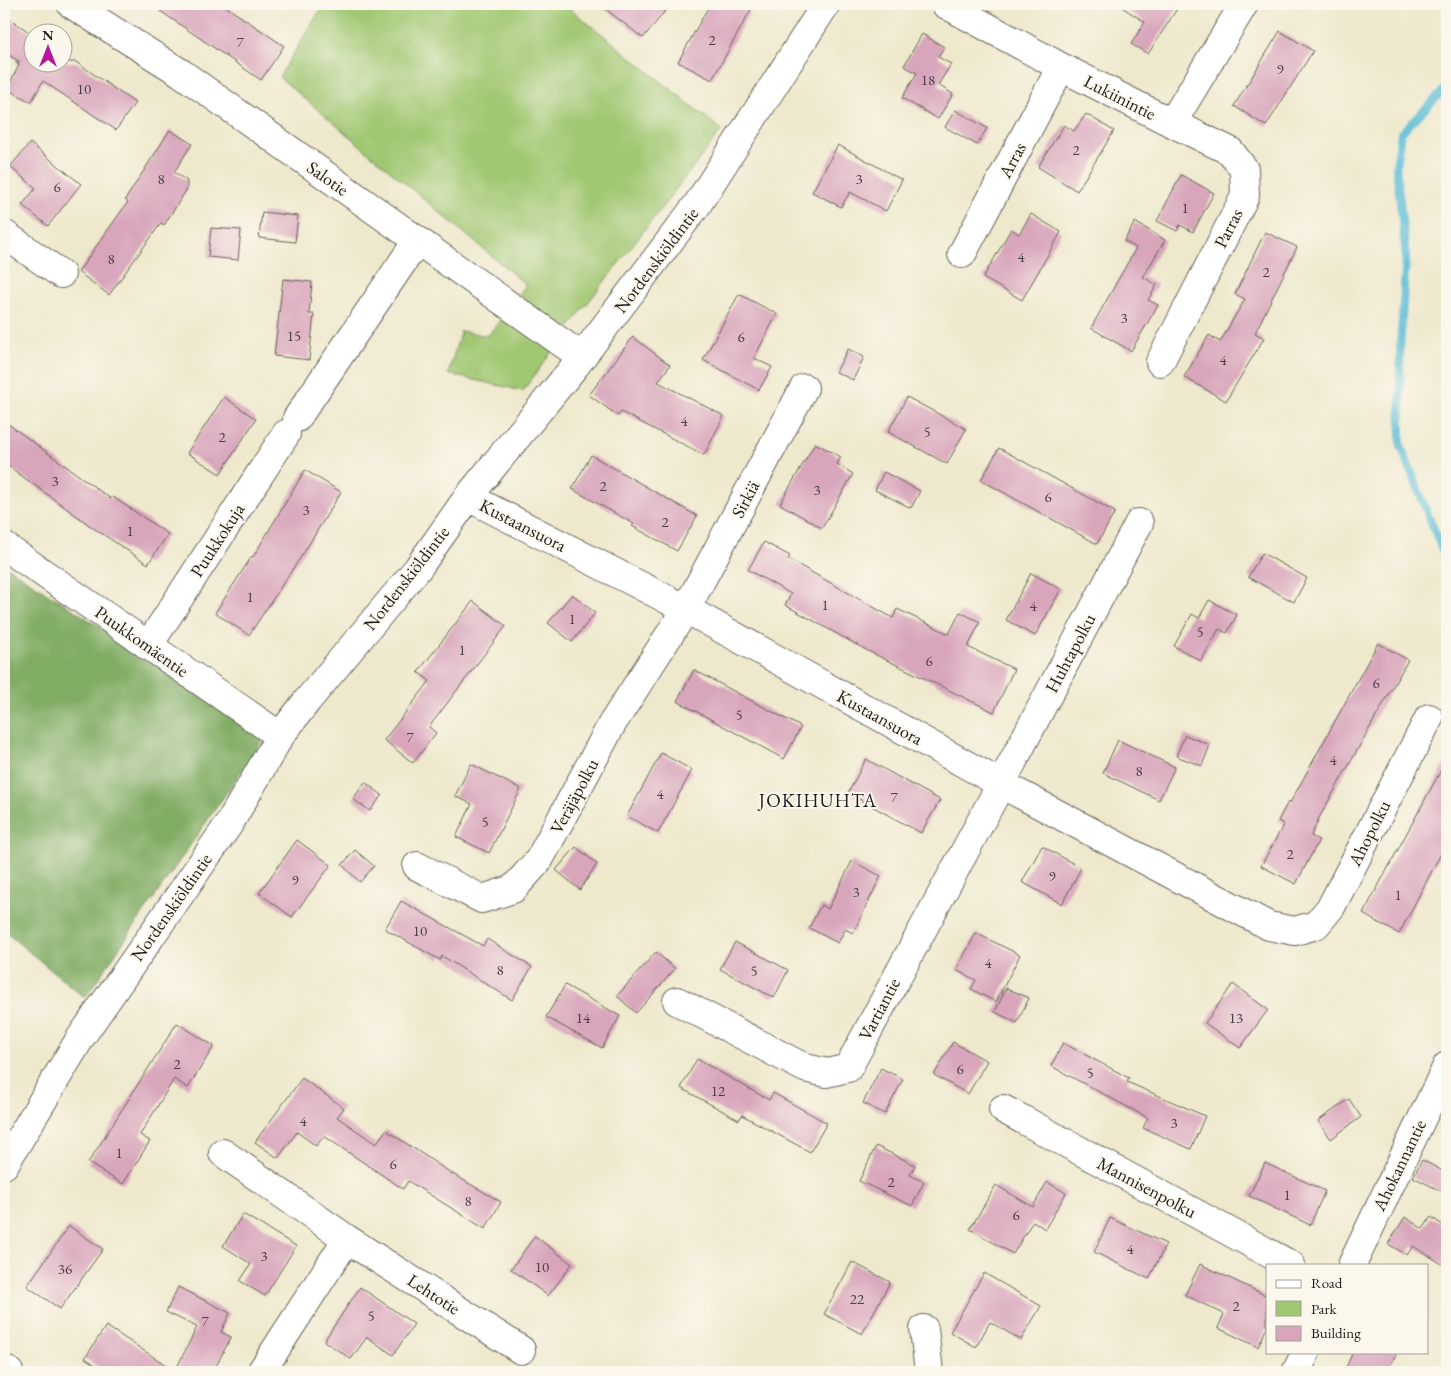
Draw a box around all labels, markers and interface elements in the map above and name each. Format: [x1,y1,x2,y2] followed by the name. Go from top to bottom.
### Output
[22,22,72,72] north arrow
[42,26,54,44] text: N
[708,30,716,49] house number: 2
[236,32,244,51] house number: 7
[1276,59,1284,78] house number: 9
[1080,69,1160,125] street label: Lukiinintie
[921,70,935,89] house number: 18
[77,79,91,98] house number: 10
[993,138,1031,183] street label: Arras
[1072,140,1080,159] house number: 2
[303,155,353,201] street label: Salotie
[157,169,165,188] house number: 8
[855,169,863,188] house number: 3
[53,177,61,196] house number: 6
[1181,198,1189,217] house number: 1
[609,203,703,317] street label: Nordenskiöldintie
[1208,204,1248,252] street label: Parras
[1017,247,1025,266] house number: 4
[107,249,115,268] house number: 8
[1262,262,1270,281] house number: 2
[1120,308,1128,327] house number: 3
[287,326,301,345] house number: 15
[737,327,745,346] house number: 6
[1219,350,1227,369] house number: 4
[680,411,688,430] house number: 4
[923,422,931,441] house number: 5
[218,427,226,446] house number: 2
[51,471,59,490] house number: 3
[599,476,607,495] house number: 2
[726,476,765,522] street label: Sirkiä
[813,480,821,499] house number: 3
[1044,487,1052,506] house number: 6
[476,493,571,557] street label: Kustaansuora
[185,498,250,581] street label: Puukkokuja
[302,500,310,519] house number: 3
[661,512,669,531] house number: 2
[126,521,134,540] house number: 1
[358,521,454,635] street label: Nordenskiöldintie
[246,587,254,606] house number: 1
[821,595,829,614] house number: 1
[1029,596,1037,615] house number: 4
[91,600,193,682] street label: Puukkomäentie
[568,609,576,628] house number: 1
[1040,609,1101,697] street label: Huhtapolku
[1196,622,1204,641] house number: 5
[458,640,466,659] house number: 1
[925,651,933,670] house number: 6
[1372,673,1380,692] house number: 6
[833,684,928,750] street label: Kustaansuora
[735,705,743,724] house number: 5
[406,727,414,746] house number: 7
[1329,750,1337,769] house number: 4
[545,754,604,838] street label: Veräjäpolku
[1135,761,1143,780] house number: 8
[656,784,664,803] house number: 4
[890,787,898,806] house number: 7
[757,788,877,813] district label: JOKIHUHTA
[1342,796,1396,871] street label: Ahopolku
[481,812,489,831] house number: 5
[1286,844,1294,863] house number: 2
[125,849,217,965] street label: Nordenskiöldintie
[1048,866,1056,885] house number: 9
[291,870,299,889] house number: 9
[852,882,860,901] house number: 3
[1394,885,1402,904] house number: 1
[413,921,427,940] house number: 10
[984,953,992,972] house number: 4
[496,960,504,979] house number: 8
[750,961,758,980] house number: 5
[853,974,905,1044] street label: Vartiantie
[576,1008,591,1027] house number: 14
[1229,1008,1243,1027] house number: 13
[173,1054,181,1073] house number: 2
[956,1059,964,1078] house number: 6
[1086,1063,1094,1082] house number: 5
[711,1081,726,1100] house number: 12
[299,1111,307,1130] house number: 4
[1170,1113,1178,1132] house number: 3
[1367,1116,1431,1215] street label: Ahokannantie
[115,1143,123,1162] house number: 1
[1093,1151,1201,1223] street label: Mannisenpolku
[389,1154,397,1173] house number: 6
[887,1172,895,1191] house number: 2
[1283,1185,1291,1204] house number: 1
[464,1191,472,1210] house number: 8
[1012,1205,1020,1224] house number: 6
[1126,1239,1134,1258] house number: 4
[260,1246,268,1265] house number: 3
[535,1257,549,1276] house number: 10
[58,1259,72,1278] house number: 36
[1266,1264,1428,1354] legend
[403,1268,465,1320] street label: Lehtotie
[1311,1273,1343,1292] text: Road
[850,1289,865,1308] house number: 22
[1232,1296,1240,1315] house number: 2
[1311,1299,1338,1318] text: Park
[367,1306,375,1325] house number: 5
[201,1311,209,1330] house number: 7
[1311,1323,1361,1342] text: Building

